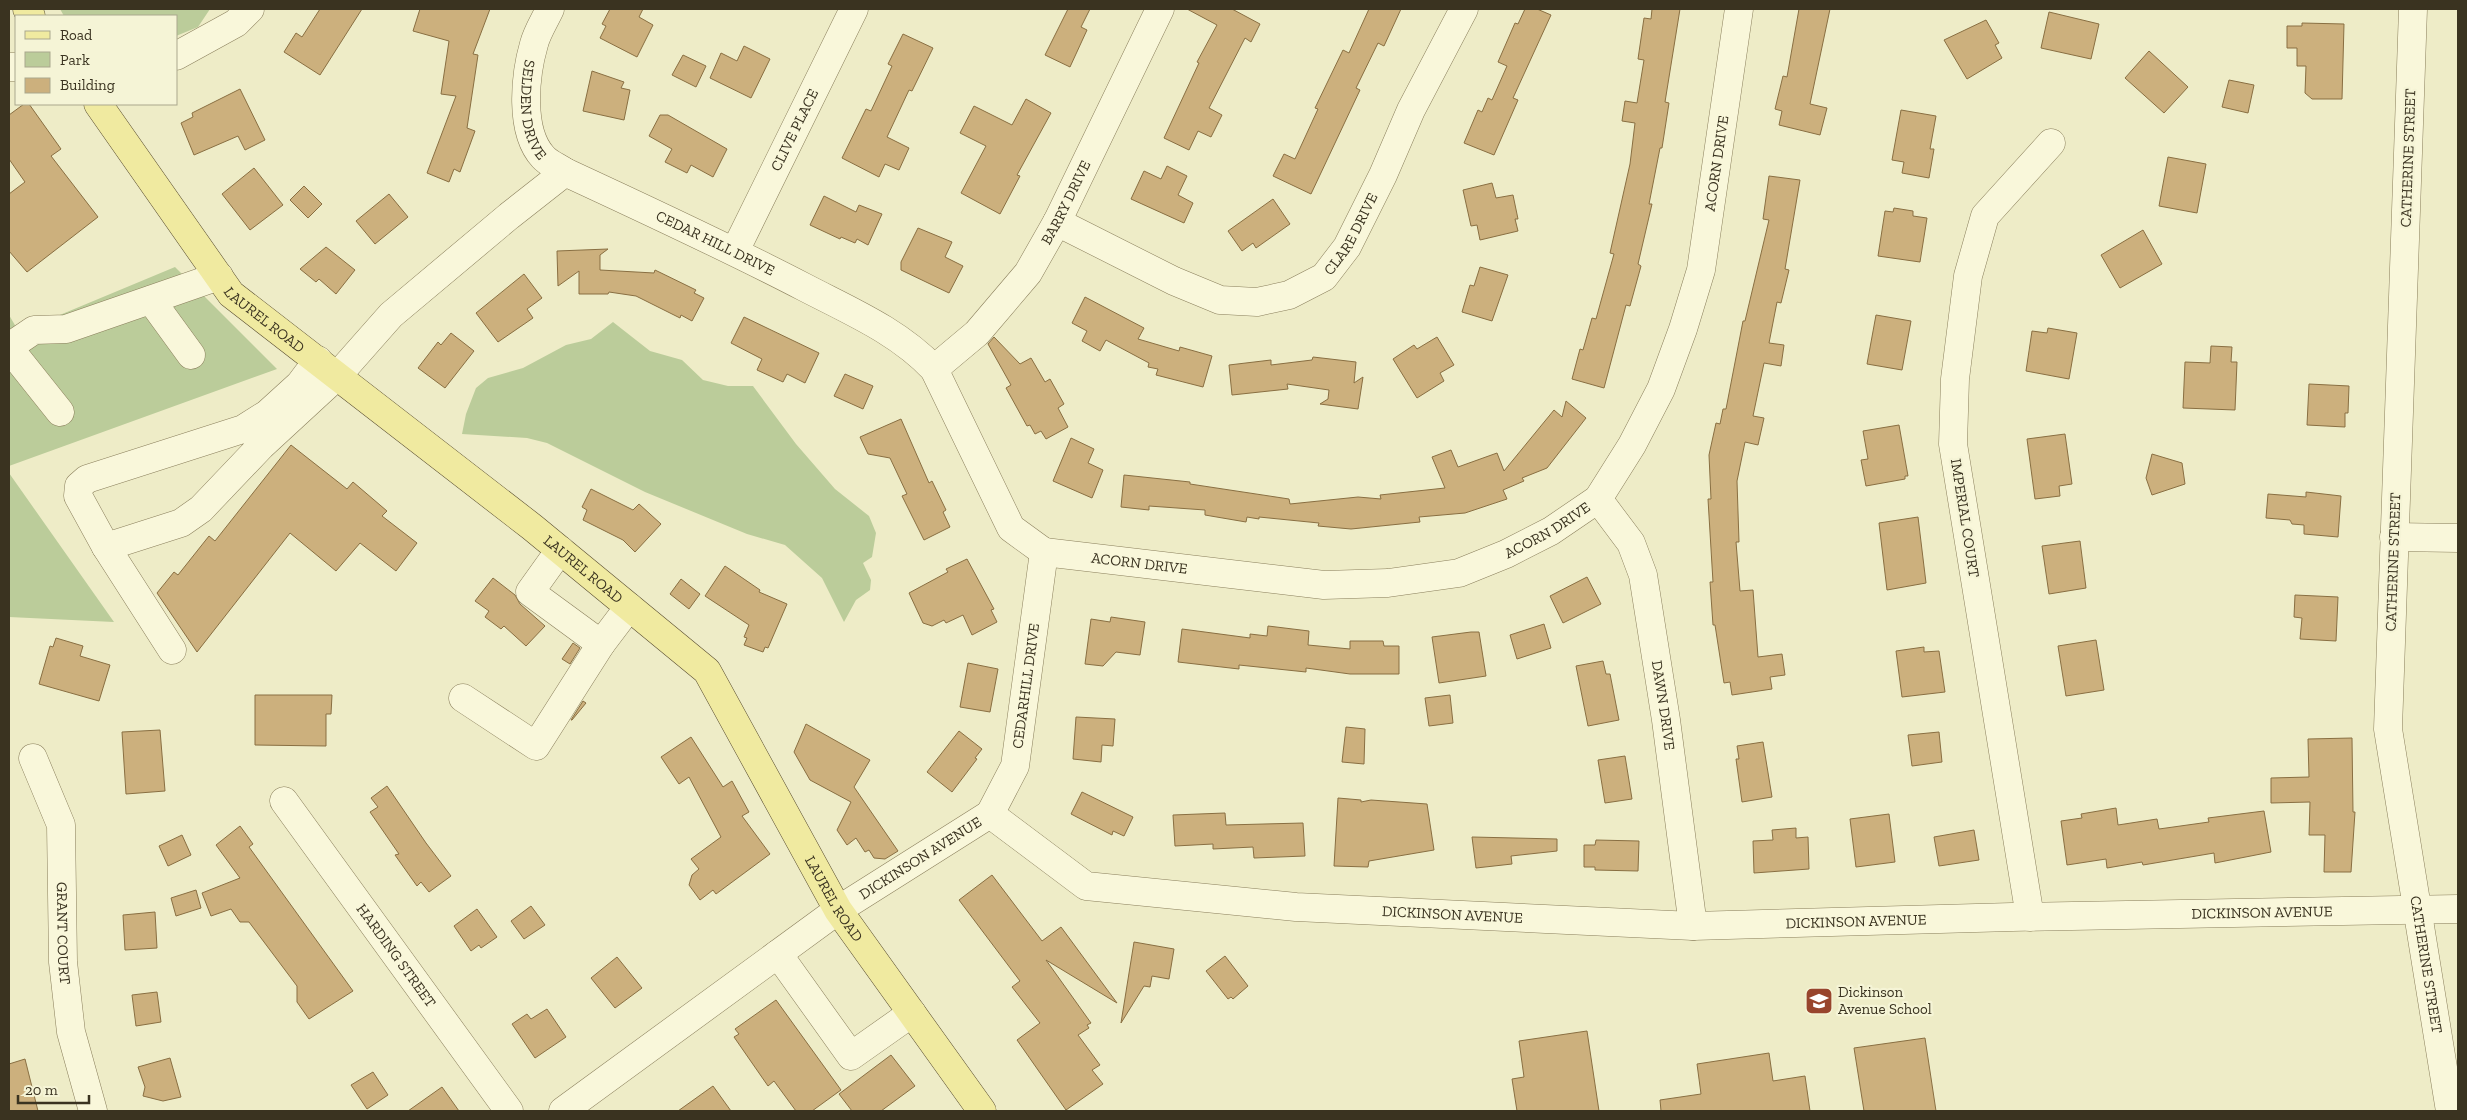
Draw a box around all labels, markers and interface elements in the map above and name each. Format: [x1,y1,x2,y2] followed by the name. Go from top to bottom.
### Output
[15,15,178,105] legend
[60,26,93,44] text: Road
[60,51,90,69] text: Park
[517,58,551,164] street label: SELDEN DRIVE
[60,76,115,94] text: Building
[767,86,822,174] street label: CLIVE PLACE
[2397,88,2419,228] street label: CATHERINE STREET
[1701,114,1732,212] street label: ACORN DRIVE
[1037,157,1095,248] street label: BARRY DRIVE
[1320,190,1382,279] street label: CLARE DRIVE
[653,207,778,280] street label: CEDAR HILL DRIVE
[220,283,308,357] street label: LAUREL ROAD
[1947,457,1983,579] street label: IMPERIAL COURT
[2382,492,2404,632] street label: CATHERINE STREET
[1501,498,1594,562] street label: ACORN DRIVE
[540,531,627,607] street label: LAUREL ROAD
[1090,549,1189,578] street label: ACORN DRIVE
[1008,622,1043,750] street label: CEDARHILL DRIVE
[1648,659,1679,751] street label: DAWN DRIVE
[856,813,985,903] street label: DICKINSON AVENUE
[801,853,867,945] street label: LAUREL ROAD
[53,882,75,986] street label: GRANT COURT
[2406,894,2446,1035] street label: CATHERINE STREET
[353,900,440,1011] street label: HARDING STREET
[1381,902,1523,927] street label: DICKINSON AVENUE
[2191,902,2333,923] street label: DICKINSON AVENUE
[1785,910,1927,932] street label: DICKINSON AVENUE
[1838,983,1932,1018] place label: Dickinson Avenue School
[1804,986,1834,1016] school or university icon: Dickinson Avenue School
[18,1072,89,1104] scale bar
[25,1081,58,1099] text: 20 m

